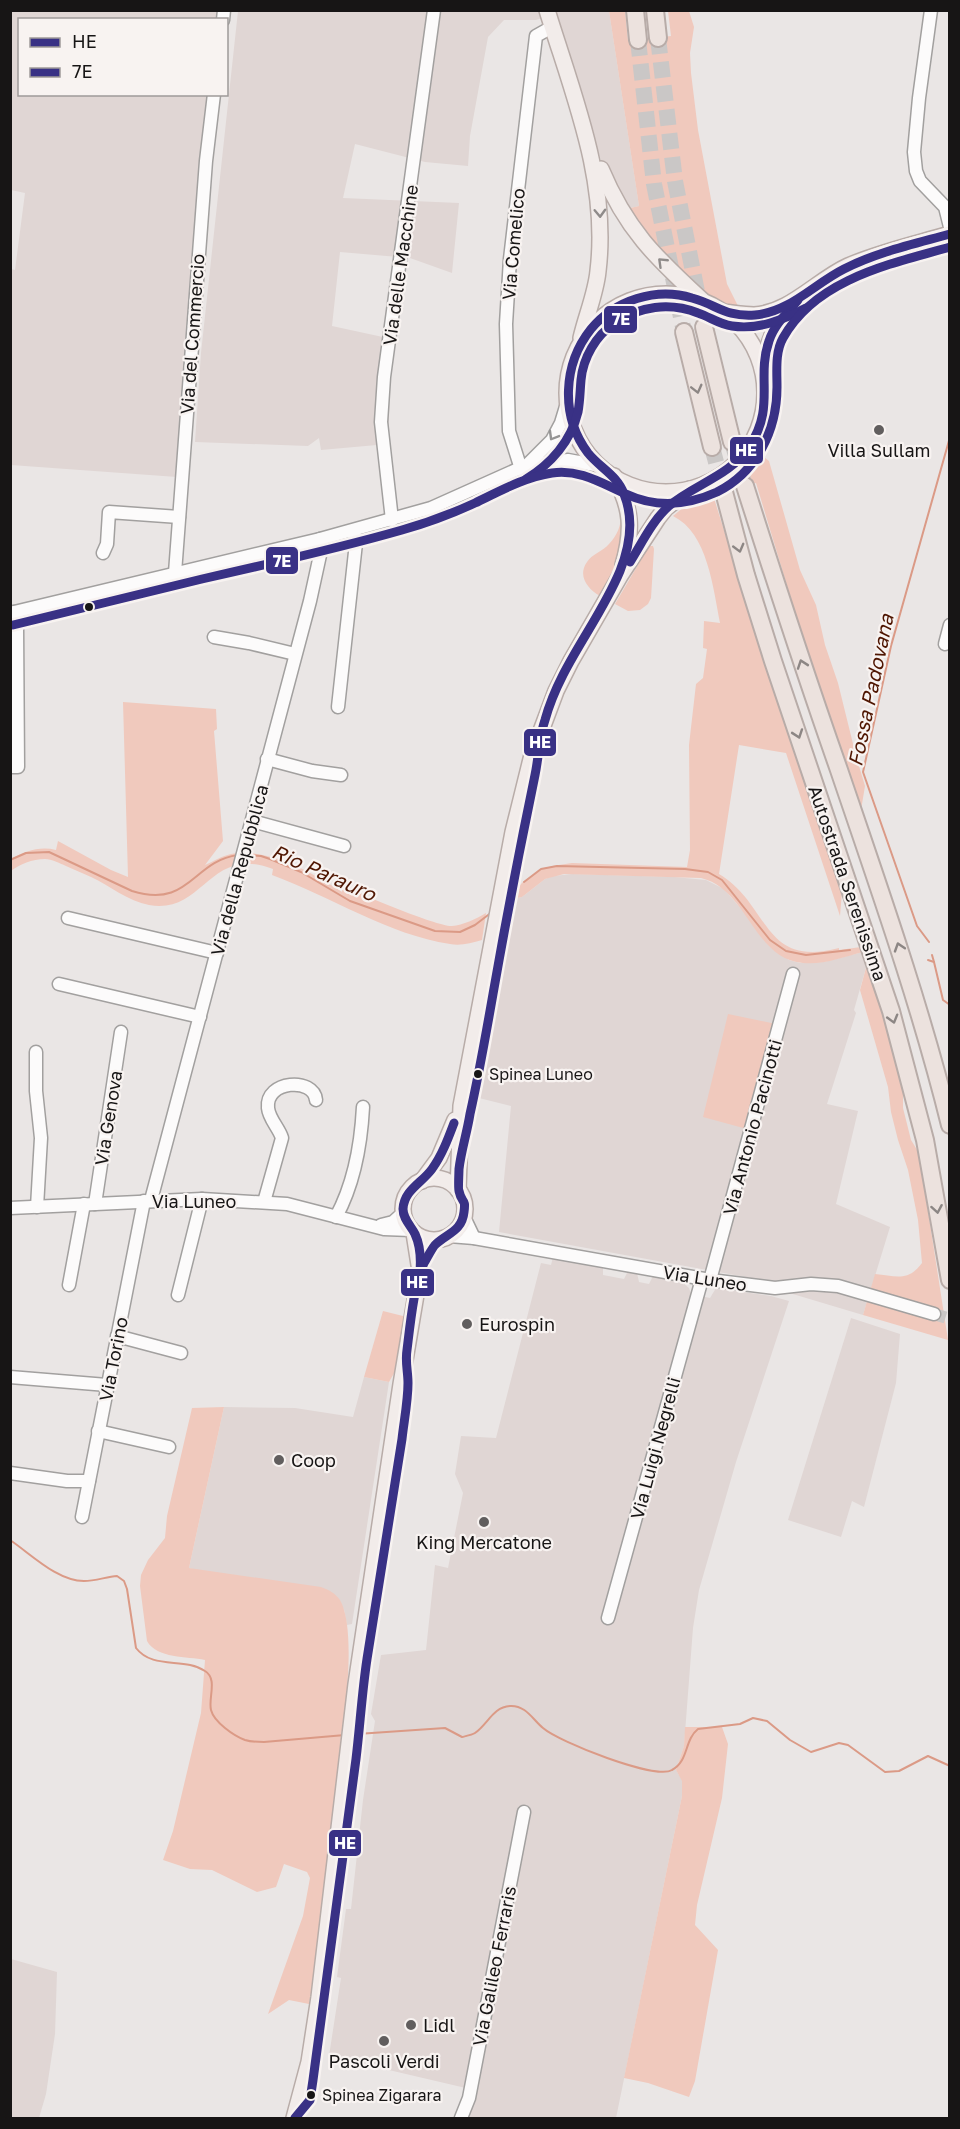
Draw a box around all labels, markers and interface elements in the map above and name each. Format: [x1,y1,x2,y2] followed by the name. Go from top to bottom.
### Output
[18,18,228,96] legend
[72,30,97,52] text: HE
[72,60,93,82] text: 7E
[378,183,422,347] street label: Via delle Macchine
[497,187,529,301] street label: Via Comelico
[594,209,607,218] one-way arrow
[175,253,209,415] street label: Via del Commercio
[658,258,668,269] one-way arrow
[603,305,638,334] line badge: 7E
[612,309,630,329] text: 7E
[690,383,703,393] one-way arrow
[872,423,886,437] marker: Villa Sullam
[549,430,561,440] one-way arrow
[729,436,764,465] line badge: HE
[827,439,931,461] place label: Villa Sullam
[735,440,757,460] text: HE
[732,543,744,553] one-way arrow
[265,546,299,575] line badge: 7E
[273,551,291,571] text: 7E
[83,601,95,613] unlabelled marker
[842,611,898,768] water label: Fossa Padovana
[796,659,809,670] one-way arrow
[523,728,557,757] line badge: HE
[791,728,803,739] one-way arrow
[529,732,551,752] text: HE
[206,782,272,958] street label: Via della Repubblica
[804,782,892,984] street label: Autostrada Serenissima
[269,839,380,906] water label: Rio Parauro
[894,942,906,953] one-way arrow
[886,1014,899,1024] one-way arrow
[718,1037,786,1217] street label: Via Antonio Pacinotti
[489,1064,593,1084] place label: Spinea Luneo
[472,1068,484,1080] marker: Spinea Luneo
[90,1069,126,1167] street label: Via Genova
[152,1190,236,1212] street label: Via Luneo
[930,1203,943,1213] one-way arrow
[661,1261,749,1295] street label: Via Luneo
[400,1268,435,1297] line badge: HE
[406,1272,428,1292] text: HE
[479,1313,555,1335] place label: Eurospin
[94,1315,132,1403] street label: Via Torino
[460,1317,474,1331] marker: Eurospin
[625,1374,685,1522] street label: Via Luigi Negrelli
[291,1449,336,1471] place label: Coop
[272,1453,286,1467] marker: Coop
[477,1515,491,1529] marker: King Mercatone
[416,1531,552,1553] place label: King Mercatone
[328,1829,362,1857] line badge: HE
[334,1833,356,1853] text: HE
[468,1884,520,2048] street label: Via Galileo Ferraris
[423,2014,455,2036] place label: Lidl
[404,2018,418,2032] marker: Lidl
[377,2034,391,2048] marker: Pascoli Verdi
[328,2050,440,2072] place label: Pascoli Verdi
[322,2085,442,2105] place label: Spinea Zigarara
[305,2089,317,2101] marker: Spinea Zigarara

